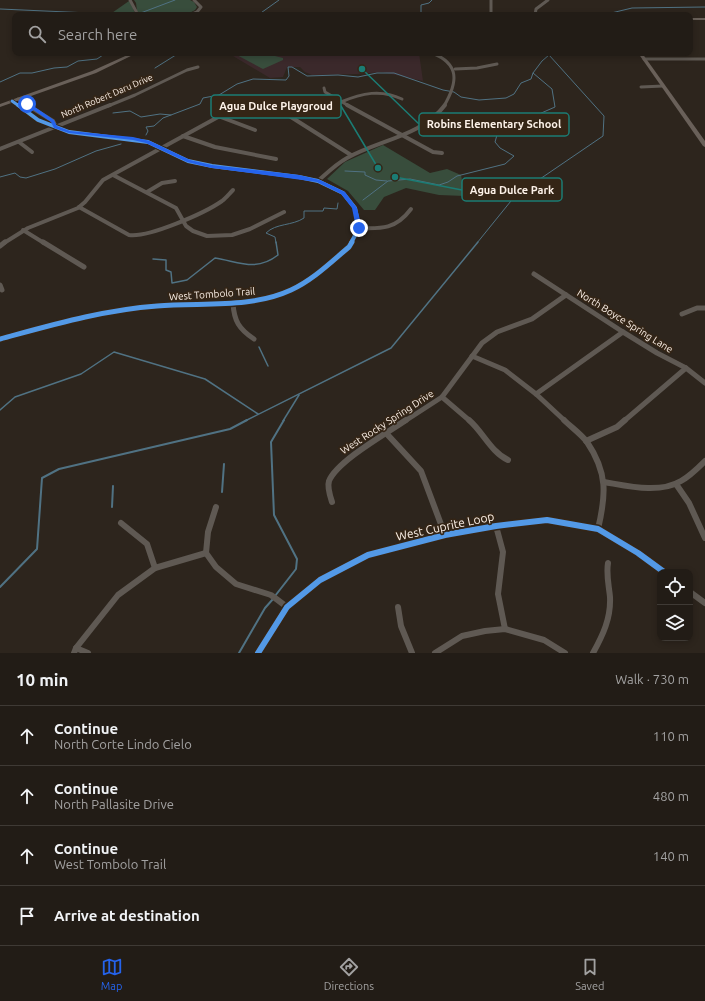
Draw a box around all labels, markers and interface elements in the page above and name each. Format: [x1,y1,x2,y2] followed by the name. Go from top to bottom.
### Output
[12,12,693,56] search box
[26,23,48,45] icon: search
[58,26,137,43] text: Search here
[60,72,154,120] street label: North Robert Daru Drive
[18,95,36,113] route start
[211,95,341,118] callout: Agua Dulce Playgroud
[219,100,333,112] text: Agua Dulce Playgroud
[419,113,569,136] callout: Robins Elementary School
[427,118,562,130] text: Robins Elementary School
[462,178,562,201] callout: Agua Dulce Park
[470,184,555,196] text: Agua Dulce Park
[350,219,368,237] route end
[169,285,256,302] street label: West Tombolo Trail
[575,287,675,355] street label: North Boyce Spring Lane
[338,388,436,456] street label: West Rocky Spring Drive
[395,509,495,543] street label: West Cuprite Loop
[657,569,693,641] map controls
[657,569,693,605] button: locate
[657,605,693,641] button: layers
[16,670,69,689] text: 10 min
[615,672,689,686] text: Walk · 730 m
[54,720,118,737] text: Continue
[16,725,38,747] icon: ahead
[653,729,689,743] text: 110 m
[54,737,192,751] text: North Corte Lindo Cielo
[54,780,118,797] text: Continue
[16,785,38,807] icon: ahead
[653,789,689,803] text: 480 m
[54,797,174,811] text: North Pallasite Drive
[54,840,118,857] text: Continue
[16,845,38,867] icon: ahead
[653,849,689,863] text: 140 m
[54,857,166,871] text: West Tombolo Trail
[16,905,38,927] icon: arrive
[54,907,200,924] text: Arrive at destination
[101,956,123,992] tab: Map
[324,956,374,992] tab: Directions
[575,956,604,992] tab: Saved

